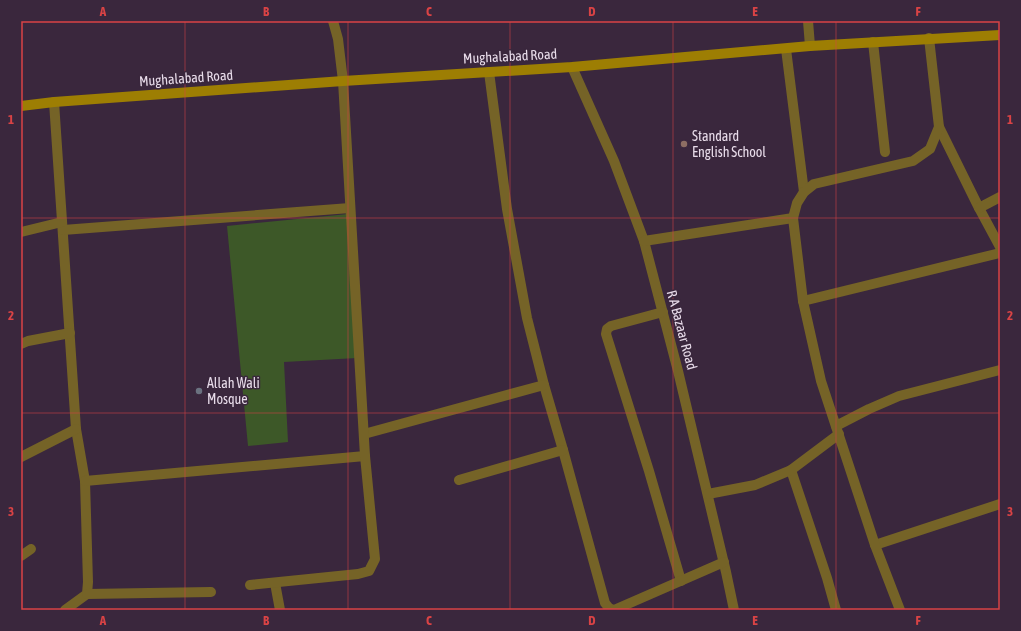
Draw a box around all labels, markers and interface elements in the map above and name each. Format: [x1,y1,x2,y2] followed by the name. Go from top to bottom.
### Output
[99,4,107,19] text: A
[263,4,270,19] text: B
[426,4,432,19] text: C
[588,4,596,19] text: D
[752,4,758,19] text: E
[915,4,921,19] text: F
[463,46,557,66] street label: Mughalabad Road
[139,67,233,89] street label: Mughalabad Road
[8,112,14,127] text: 1
[1007,112,1013,127] text: 1
[692,128,766,160] place label: Standard English School
[679,139,689,149] marker: Standard English School
[664,288,700,372] street label: R A Bazaar Road
[8,308,14,323] text: 2
[1007,308,1013,323] text: 2
[207,375,260,407] place label: Allah Wali Mosque
[194,386,204,396] marker: Allah Wali Mosque
[8,504,14,519] text: 3
[1007,504,1013,519] text: 3
[99,613,107,628] text: A
[263,613,270,628] text: B
[426,613,432,628] text: C
[588,613,596,628] text: D
[752,613,758,628] text: E
[915,613,921,628] text: F

